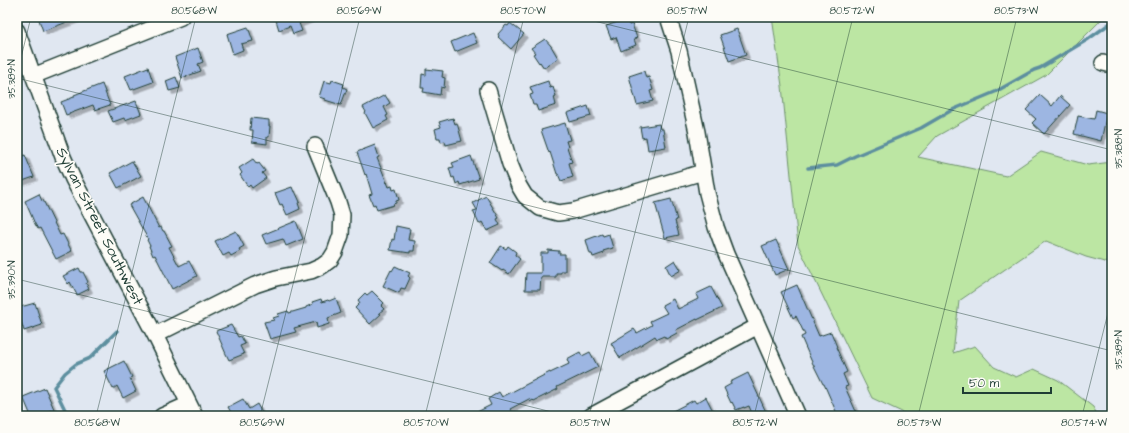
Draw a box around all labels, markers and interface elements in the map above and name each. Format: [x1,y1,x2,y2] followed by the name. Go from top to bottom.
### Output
[171,4,217,18] text: 80.568°W
[337,4,382,18] text: 80.569°W
[500,4,546,18] text: 80.570°W
[667,4,708,18] text: 80.571°W
[830,4,875,18] text: 80.572°W
[994,4,1039,18] text: 80.573°W
[5,59,19,99] text: 35.389°N
[1112,129,1126,169] text: 35.388°N
[50,144,149,309] street label: Sylvan Street Southwest
[5,260,19,300] text: 35.390°N
[1112,330,1126,370] text: 35.389°N
[963,369,1051,395] scale bar
[969,375,1000,392] text: 50 m
[74,416,120,430] text: 80.568°W
[240,416,285,430] text: 80.569°W
[403,416,449,430] text: 80.570°W
[570,416,611,430] text: 80.571°W
[733,416,778,430] text: 80.572°W
[897,416,942,430] text: 80.573°W
[1061,416,1108,430] text: 80.574°W

